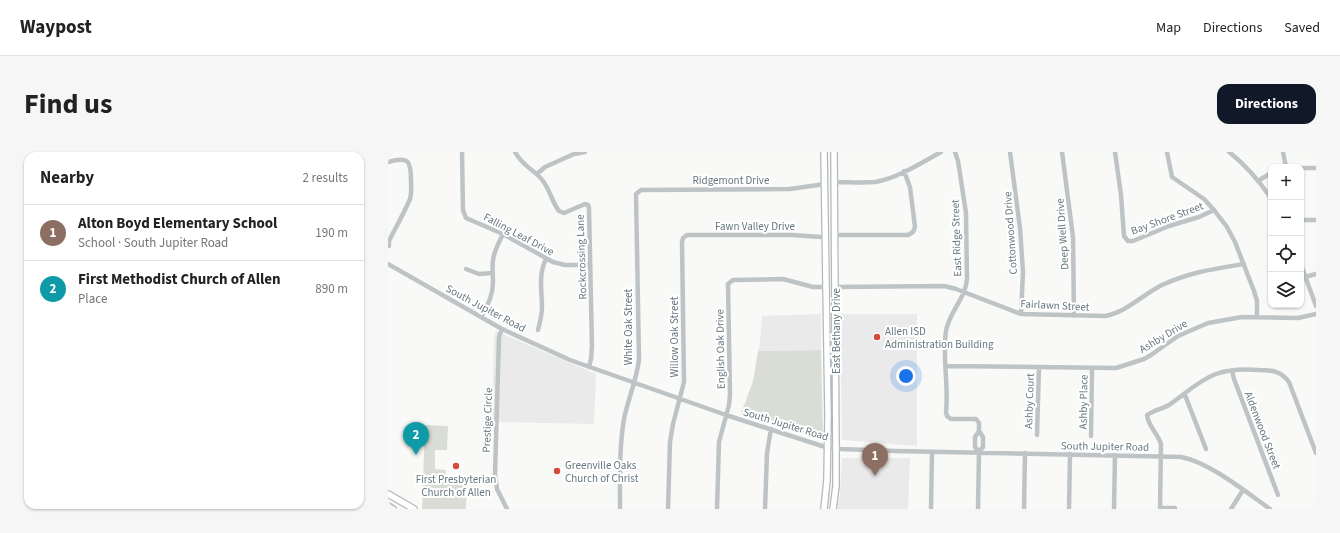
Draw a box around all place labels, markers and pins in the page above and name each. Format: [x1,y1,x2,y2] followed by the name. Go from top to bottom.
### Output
[885,324,994,352] place label: Allen ISD Administration Building
[872,332,882,342] marker: Allen ISD Administration Building
[403,422,429,455] pin: 2
[862,443,888,476] pin: 1
[565,458,639,486] place label: Greenville Oaks Church of Christ
[451,461,461,471] marker: First Presbyterian Church of Allen
[552,466,562,476] marker: Greenville Oaks Church of Christ
[416,472,496,500] place label: First Presbyterian Church of Allen

